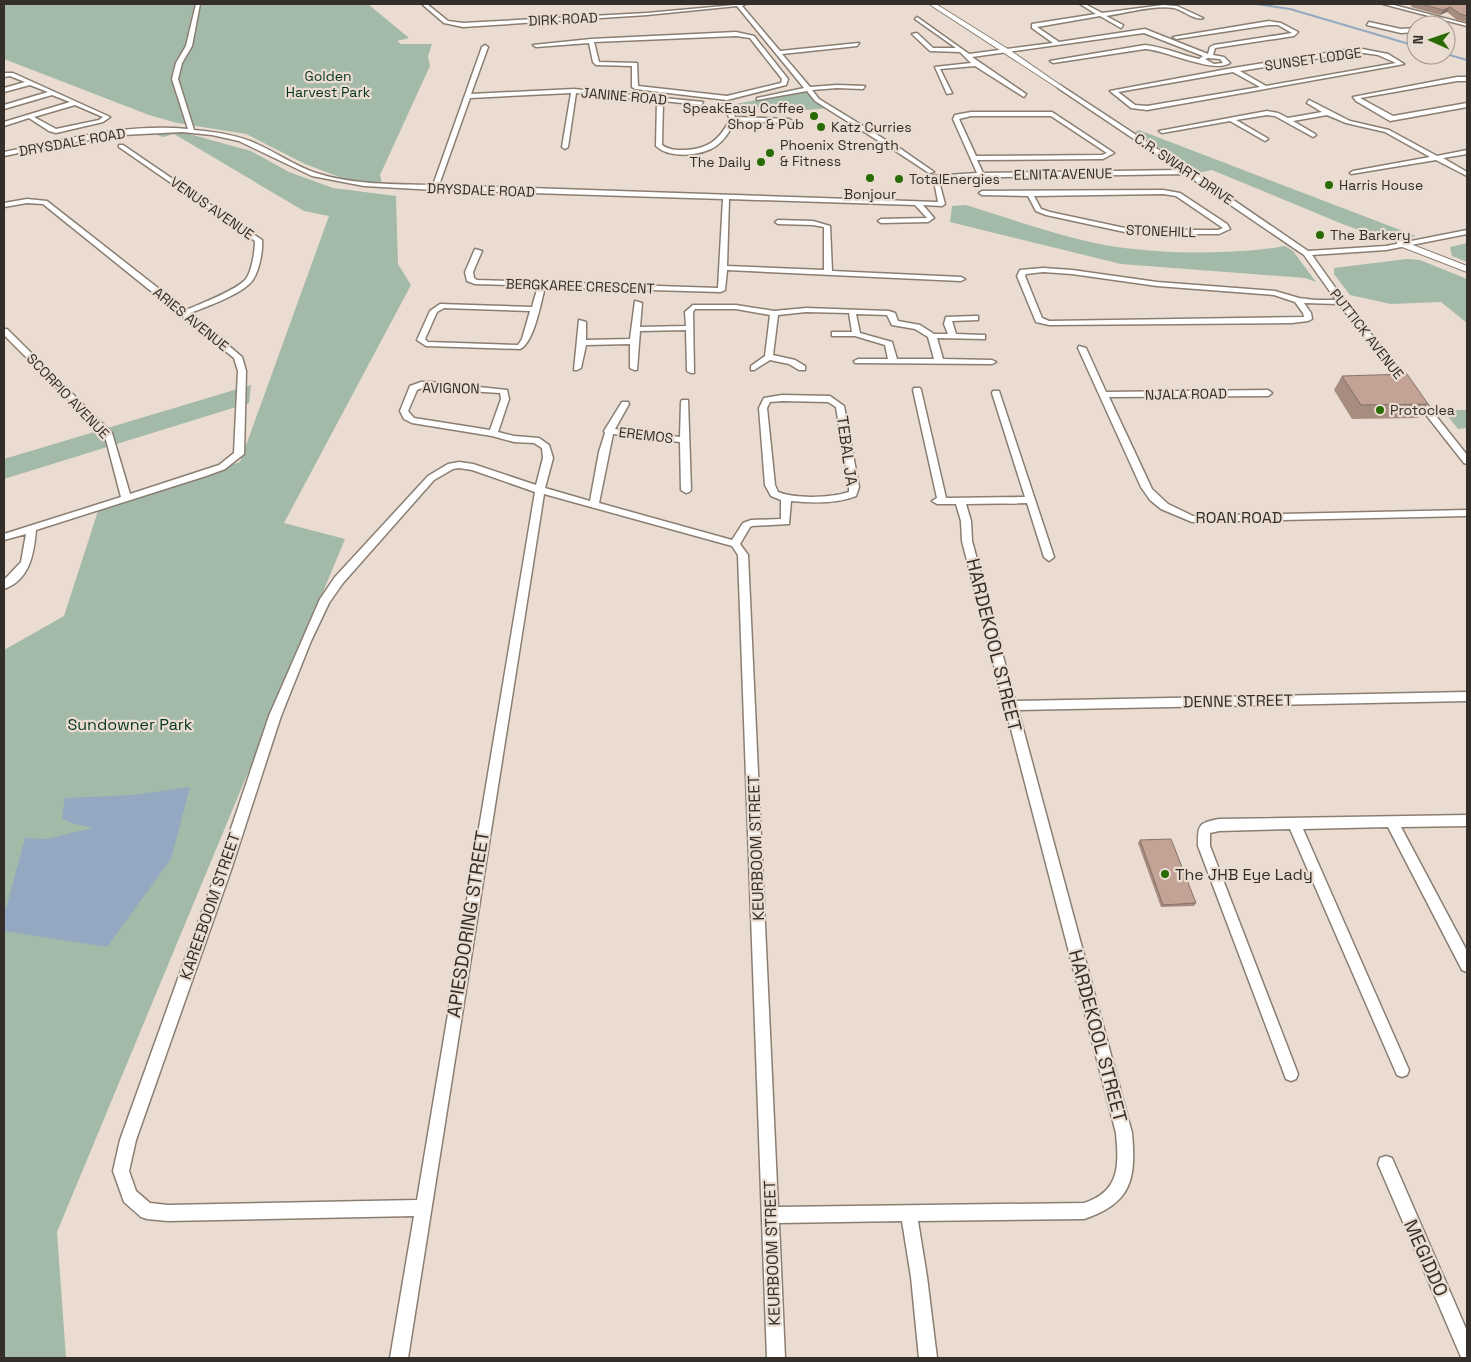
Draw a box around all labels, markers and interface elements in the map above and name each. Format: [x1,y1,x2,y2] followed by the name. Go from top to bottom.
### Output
[528,8,598,30] street label: DIRK ROAD
[1406,15,1456,65] north arrow
[1409,35,1427,45] text: N
[1263,43,1363,75] street label: SUNSET LODGE
[286,67,371,101] park label: Golden Harvest Park
[580,83,668,109] street label: JANINE ROAD
[683,99,804,133] place label: SpeakEasy Coffee Shop & Pub
[808,110,820,122] marker: SpeakEasy Coffee Shop & Pub
[831,118,912,136] place label: Katz Curries
[815,121,827,133] marker: Katz Curries
[17,124,127,160] street label: DRYSDALE ROAD
[1131,129,1237,209] street label: C.R. SWART DRIVE
[780,136,899,170] place label: Phoenix Strength & Fitness
[764,147,776,159] marker: Phoenix Strength & Fitness
[690,153,751,171] place label: The Daily
[755,156,767,168] marker: The Daily
[1014,164,1113,184] street label: ELNITA AVENUE
[909,170,1000,188] place label: TotalEnergies
[167,172,258,244] street label: VENUS AVENUE
[864,172,876,184] marker: Bonjour
[893,173,905,185] marker: TotalEnergies
[1339,176,1423,194] place label: Harris House
[427,179,535,201] street label: DRYSDALE ROAD
[1323,179,1335,191] marker: Harris House
[844,185,896,203] place label: Bonjour
[1126,221,1197,241] street label: STONEHILL
[1330,226,1411,244] place label: The Barkery
[1314,229,1326,241] marker: The Barkery
[505,274,655,298] street label: BERGKAREE CRESCENT
[150,283,233,355] street label: ARIES AVENUE
[1326,285,1408,383] street label: PUTTICK AVENUE
[23,350,113,442] street label: SCORPIO AVENUE
[422,379,480,397] street label: AVIGNON
[1145,384,1227,404] street label: NJALA ROAD
[1390,401,1455,419] place label: Protoclea
[1374,404,1386,416] marker: Protoclea
[832,415,862,487] street label: TEBAL JA
[618,423,674,447] street label: EREMOS
[1196,507,1282,528] street label: ROAN ROAD
[960,556,1028,734] street label: HARDEKOOL STREET
[1183,690,1293,712] street label: DENNE STREET
[68,714,193,735] park label: Sundowner Park
[743,775,769,921] street label: KEURBOOM STREET
[441,829,495,1019] street label: APIESDORING STREET
[175,830,245,982] street label: KAREEBOOM STREET
[1175,864,1313,885] place label: The JHB Eye Lady
[1159,868,1171,880] marker: The JHB Eye Lady
[1063,947,1133,1125] street label: HARDEKOOL STREET
[759,1180,785,1326] street label: KEURBOOM STREET
[1398,1216,1454,1300] street label: MEGIDDO

